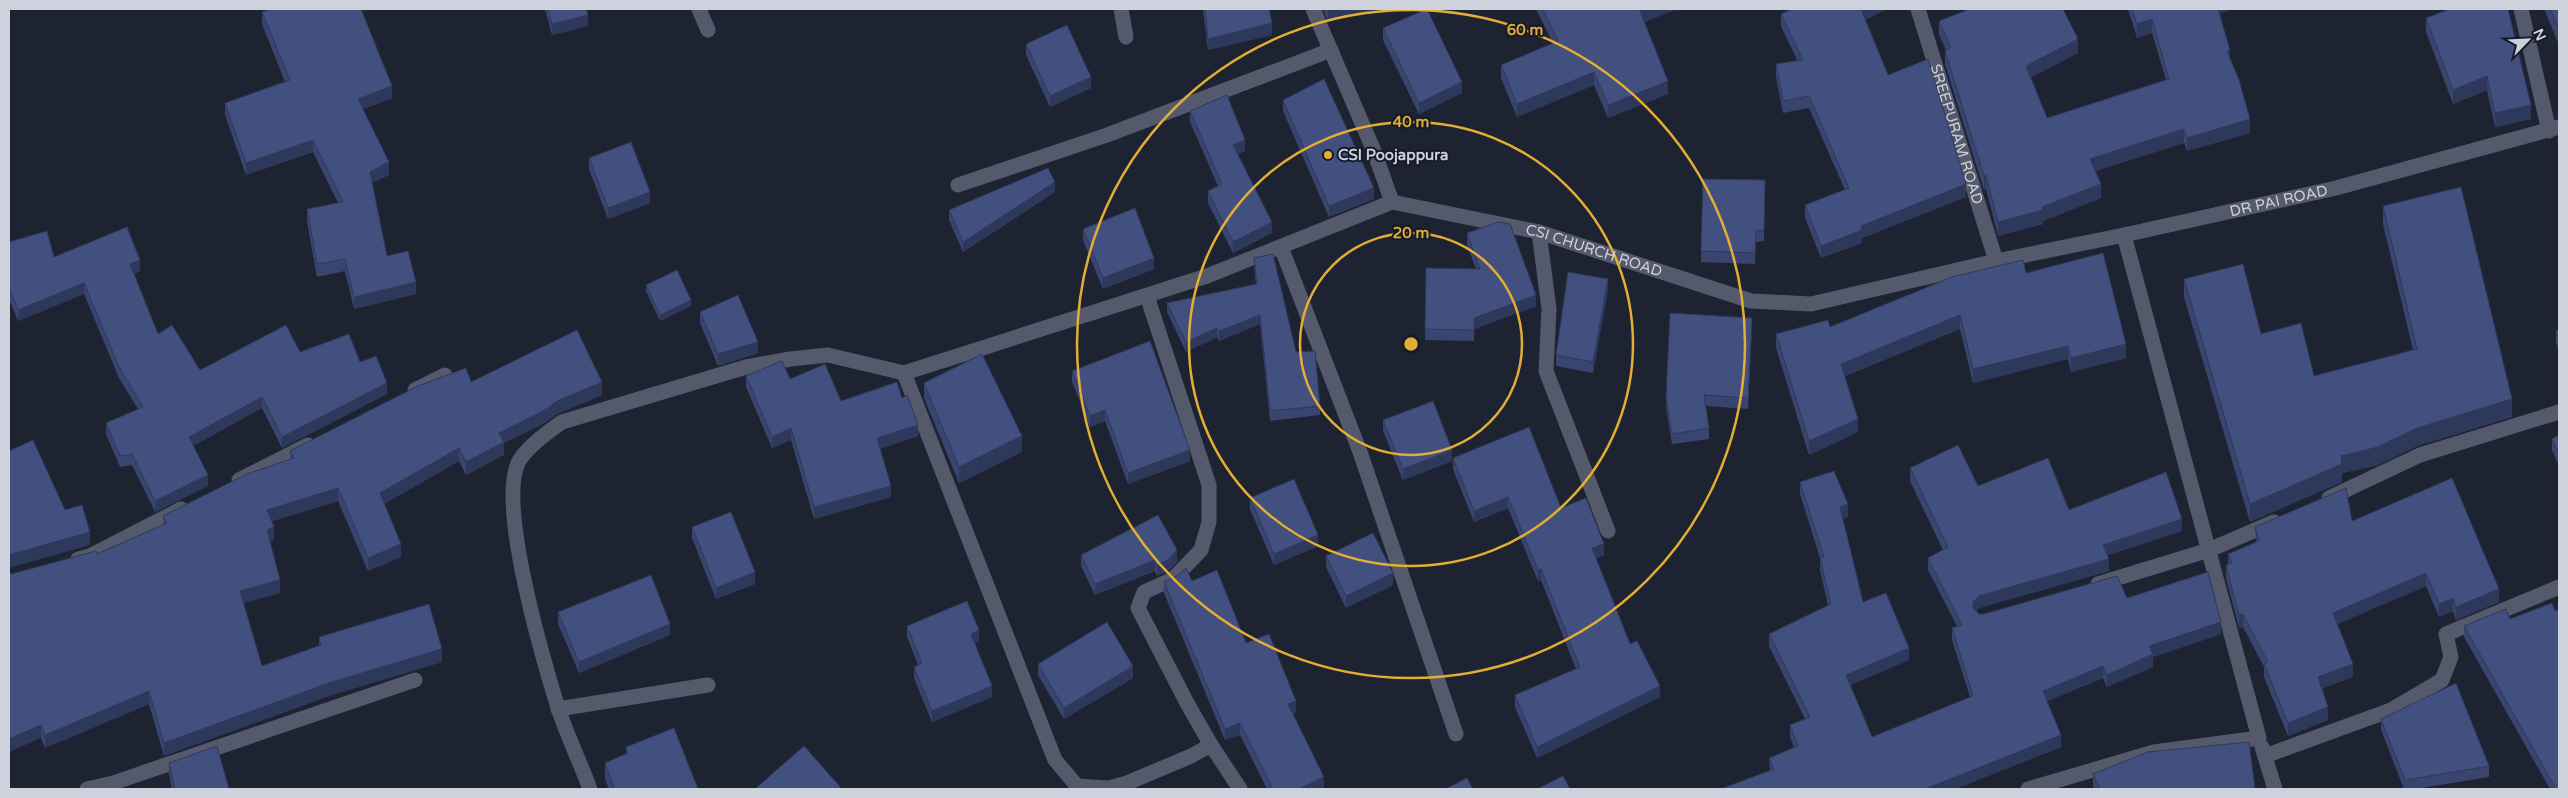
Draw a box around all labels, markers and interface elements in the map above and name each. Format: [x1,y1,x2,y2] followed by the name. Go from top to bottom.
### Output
[2503,15,2553,65] north arrow
[1507,21,1543,39] text: 60 m
[2529,26,2549,44] text: N
[1927,62,1987,207] street label: SREEPURAM ROAD
[1393,113,1429,131] text: 40 m
[1338,146,1448,165] place label: CSI Poojappura
[1322,149,1334,161] marker: CSI Poojappura
[2228,181,2329,220] street label: DR PAI ROAD
[1524,221,1665,281] street label: CSI CHURCH ROAD
[1393,224,1429,242] text: 20 m
[1402,335,1420,353] centre of rings

